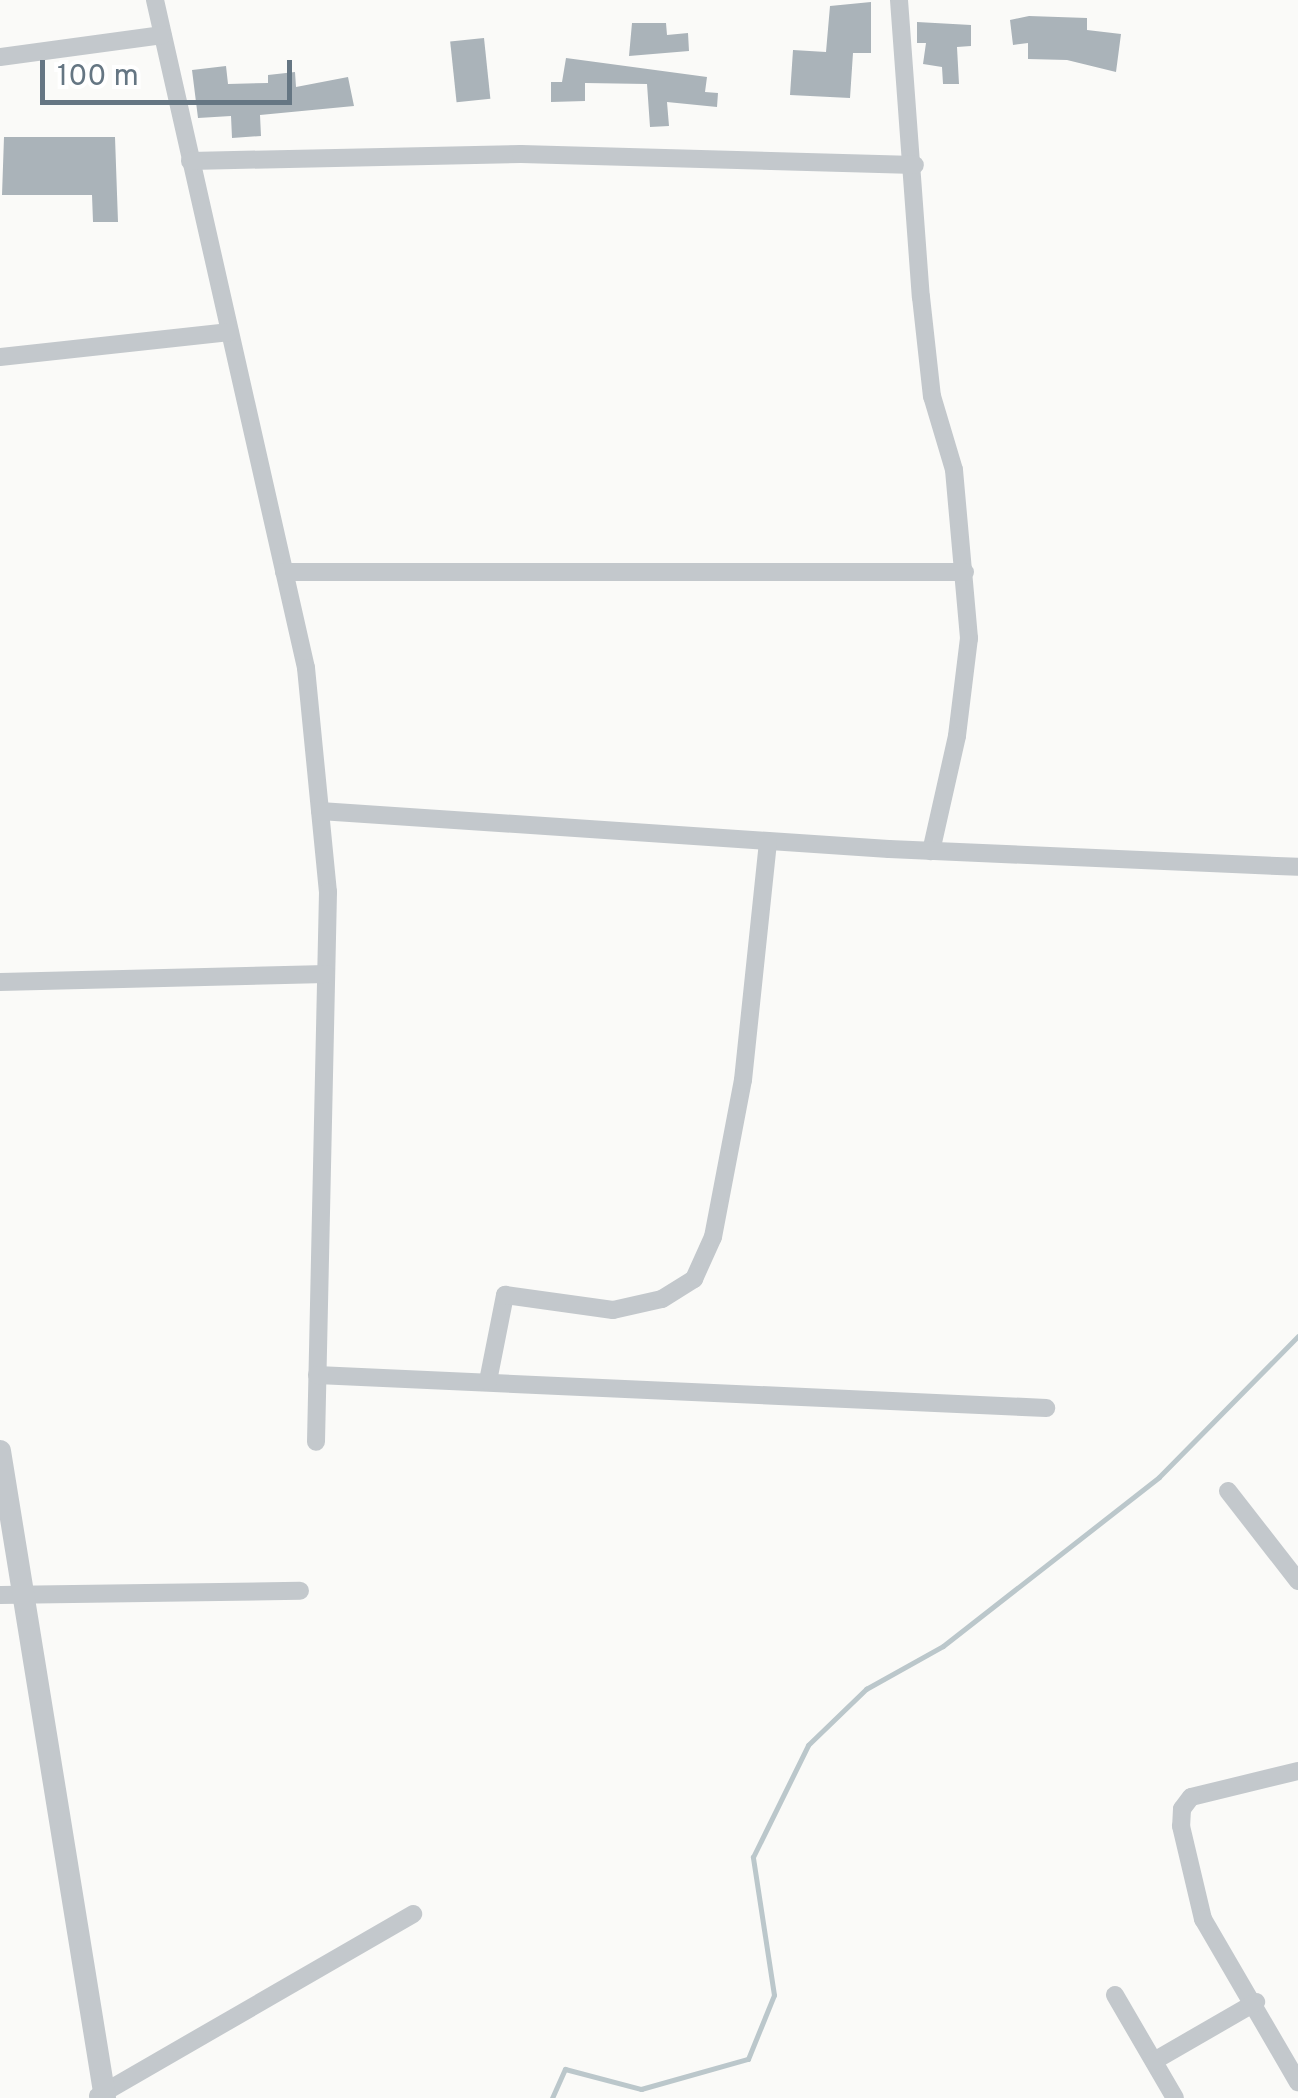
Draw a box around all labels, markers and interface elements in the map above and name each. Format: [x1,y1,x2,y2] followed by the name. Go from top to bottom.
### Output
[45,40,298,102] scale bar
[57,59,139,96] text: 100 m

